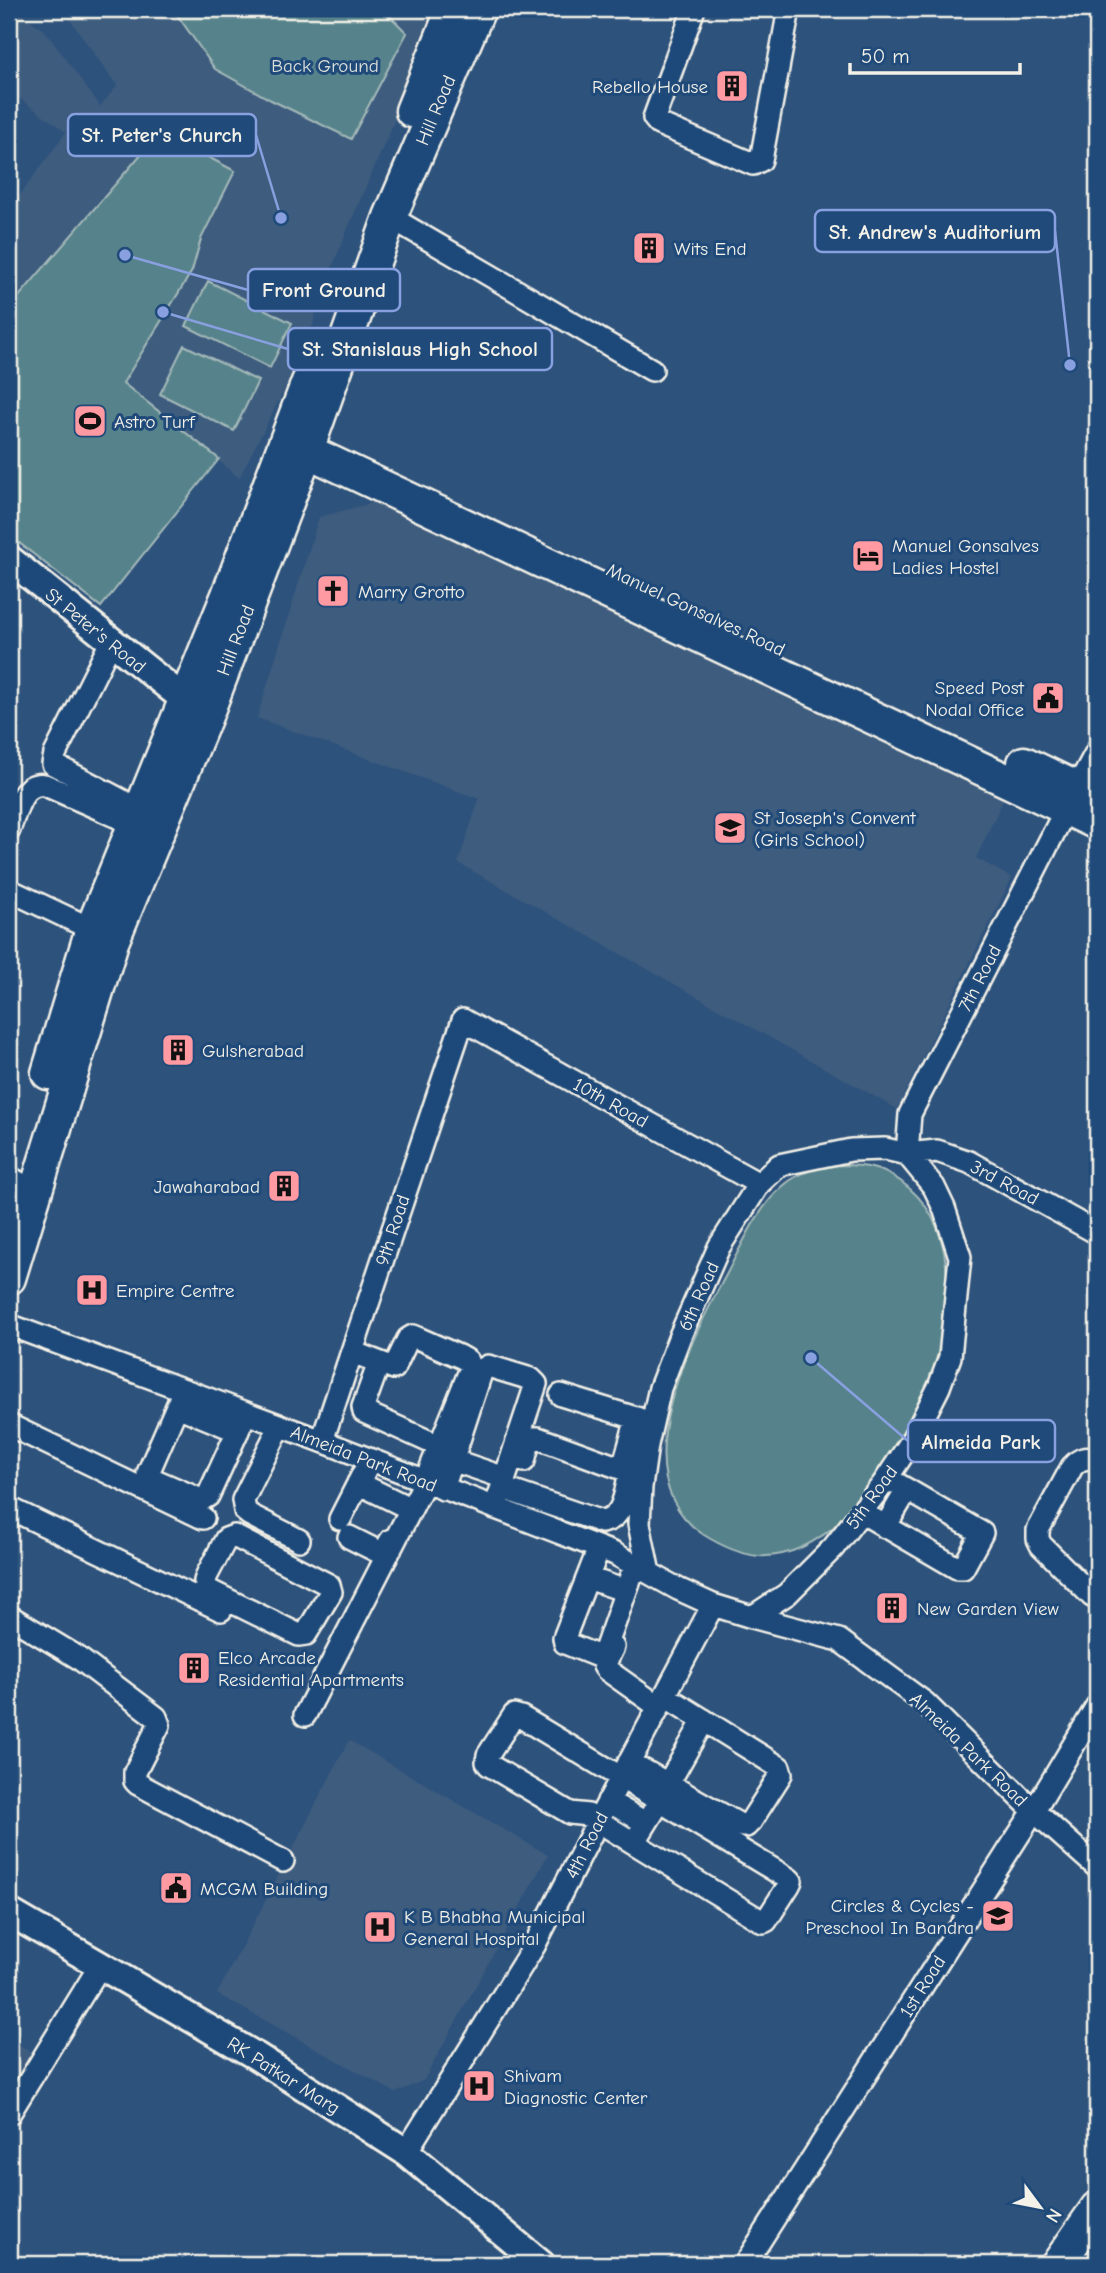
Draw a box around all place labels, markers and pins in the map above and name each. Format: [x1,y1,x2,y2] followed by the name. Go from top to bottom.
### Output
[713,67,751,105] building icon: Rebello House
[592,76,708,98] place label: Rebello House
[68,114,256,156] callout: St. Peter's Church
[815,210,1055,252] callout: St. Andrew's Auditorium
[630,229,668,267] building icon: Wits End
[674,238,747,260] place label: Wits End
[248,269,400,311] callout: Front Ground
[288,328,552,370] callout: St. Stanislaus High School
[71,402,109,440] sports icon: Astro Turf
[114,411,196,433] place label: Astro Turf
[892,535,1039,579] place label: Manuel Gonsalves Ladies Hostel
[849,537,887,575] hotel icon: Manuel Gonsalves Ladies Hostel
[314,572,352,610] church icon: Marry Grotto
[358,581,465,603] place label: Marry Grotto
[925,677,1025,721] place label: Speed Post Nodal Office
[1029,679,1067,717] public building icon: Speed Post Nodal Office
[754,807,916,851] place label: St Joseph's Convent (Girls School)
[711,809,749,847] school or university icon: St Joseph's Convent (Girls School)
[159,1031,197,1069] building icon: Gulsherabad
[202,1040,304,1062] place label: Gulsherabad
[265,1167,303,1205] building icon: Jawaharabad
[154,1176,260,1198] place label: Jawaharabad
[73,1271,111,1309] hospital icon: Empire Centre
[116,1280,234,1302] place label: Empire Centre
[908,1420,1055,1462] callout: Almeida Park
[873,1589,911,1627] building icon: New Garden View
[917,1598,1060,1620] place label: New Garden View
[218,1647,404,1691] place label: Elco Arcade Residential Apartments
[175,1649,213,1687] building icon: Elco Arcade Residential Apartments
[157,1869,195,1907] public building icon: MCGM Building
[200,1878,328,1900] place label: MCGM Building
[805,1895,974,1939] place label: Circles & Cycles - Preschool In Bandra
[979,1897,1017,1935] school or university icon: Circles & Cycles - Preschool In Bandra
[404,1906,585,1950] place label: K B Bhabha Municipal General Hospital
[361,1908,399,1946] hospital icon: K B Bhabha Municipal General Hospital
[504,2065,648,2109] place label: Shivam Diagnostic Center
[460,2067,498,2105] hospital icon: Shivam Diagnostic Center

